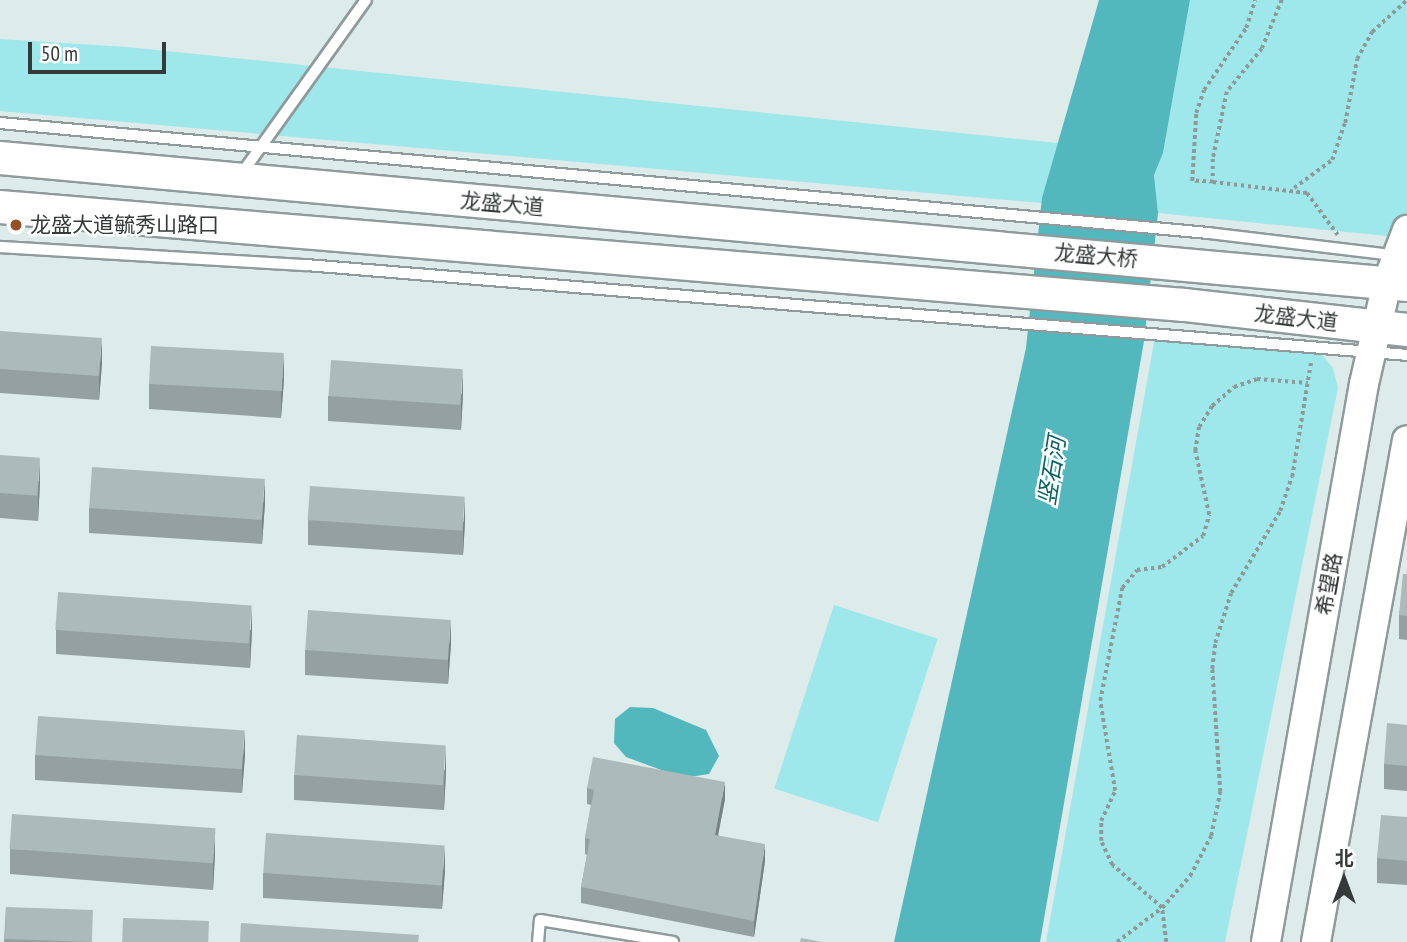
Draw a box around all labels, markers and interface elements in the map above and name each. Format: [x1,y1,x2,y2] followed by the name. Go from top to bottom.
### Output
[32,28,170,72] scale bar
[41,40,78,67] text: 50 m
[459,188,545,220] street label: 龙盛大道
[30,212,219,238] place label: 龙盛大道毓秀山路口
[8,217,24,233] marker: 龙盛大道毓秀山路口
[1053,240,1139,272] street label: 龙盛大桥
[1253,300,1339,336] street label: 龙盛大道
[1033,435,1071,507] water label: 竖石河
[1311,551,1347,617] street label: 希望路
[1309,844,1379,914] north arrow
[1334,846,1354,870] text: 北

